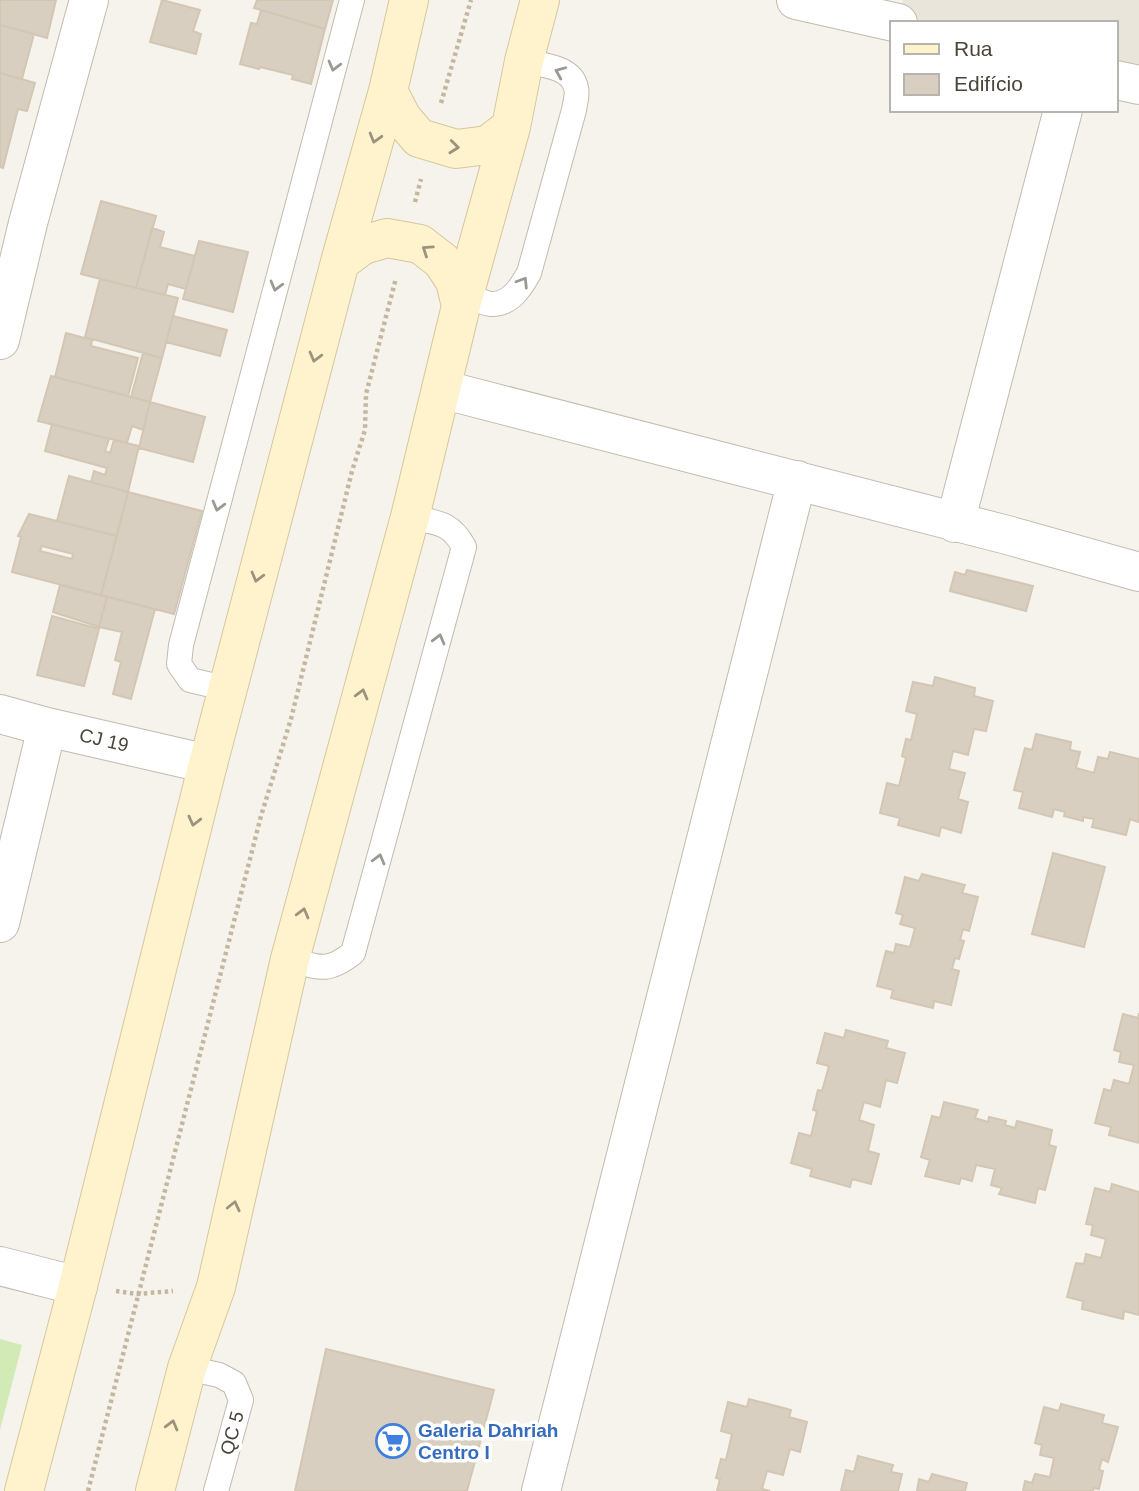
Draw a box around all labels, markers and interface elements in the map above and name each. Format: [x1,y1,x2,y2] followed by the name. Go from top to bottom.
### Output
[890,21,1118,112] legend
[954,37,993,60] text: Rua
[328,60,342,72] one-way arrow
[555,66,567,80] one-way arrow
[954,72,1023,95] text: Edifício
[369,131,383,143] one-way arrow
[448,139,460,154] one-way arrow
[422,246,435,259] one-way arrow
[514,277,527,290] one-way arrow
[270,280,284,292] one-way arrow
[309,351,324,363] one-way arrow
[212,500,226,512] one-way arrow
[251,571,266,583] one-way arrow
[430,633,445,645] one-way arrow
[354,688,368,700] one-way arrow
[77,724,131,756] street label: CJ 19
[188,815,202,827] one-way arrow
[371,853,385,865] one-way arrow
[294,907,309,919] one-way arrow
[226,1200,241,1212] one-way arrow
[216,1409,248,1457] street label: QC 5
[164,1419,178,1431] one-way arrow
[418,1420,558,1463] place label: Galeria Dahriah Centro I
[374,1422,412,1460] supermarket icon: Galeria Dahriah Centro I

